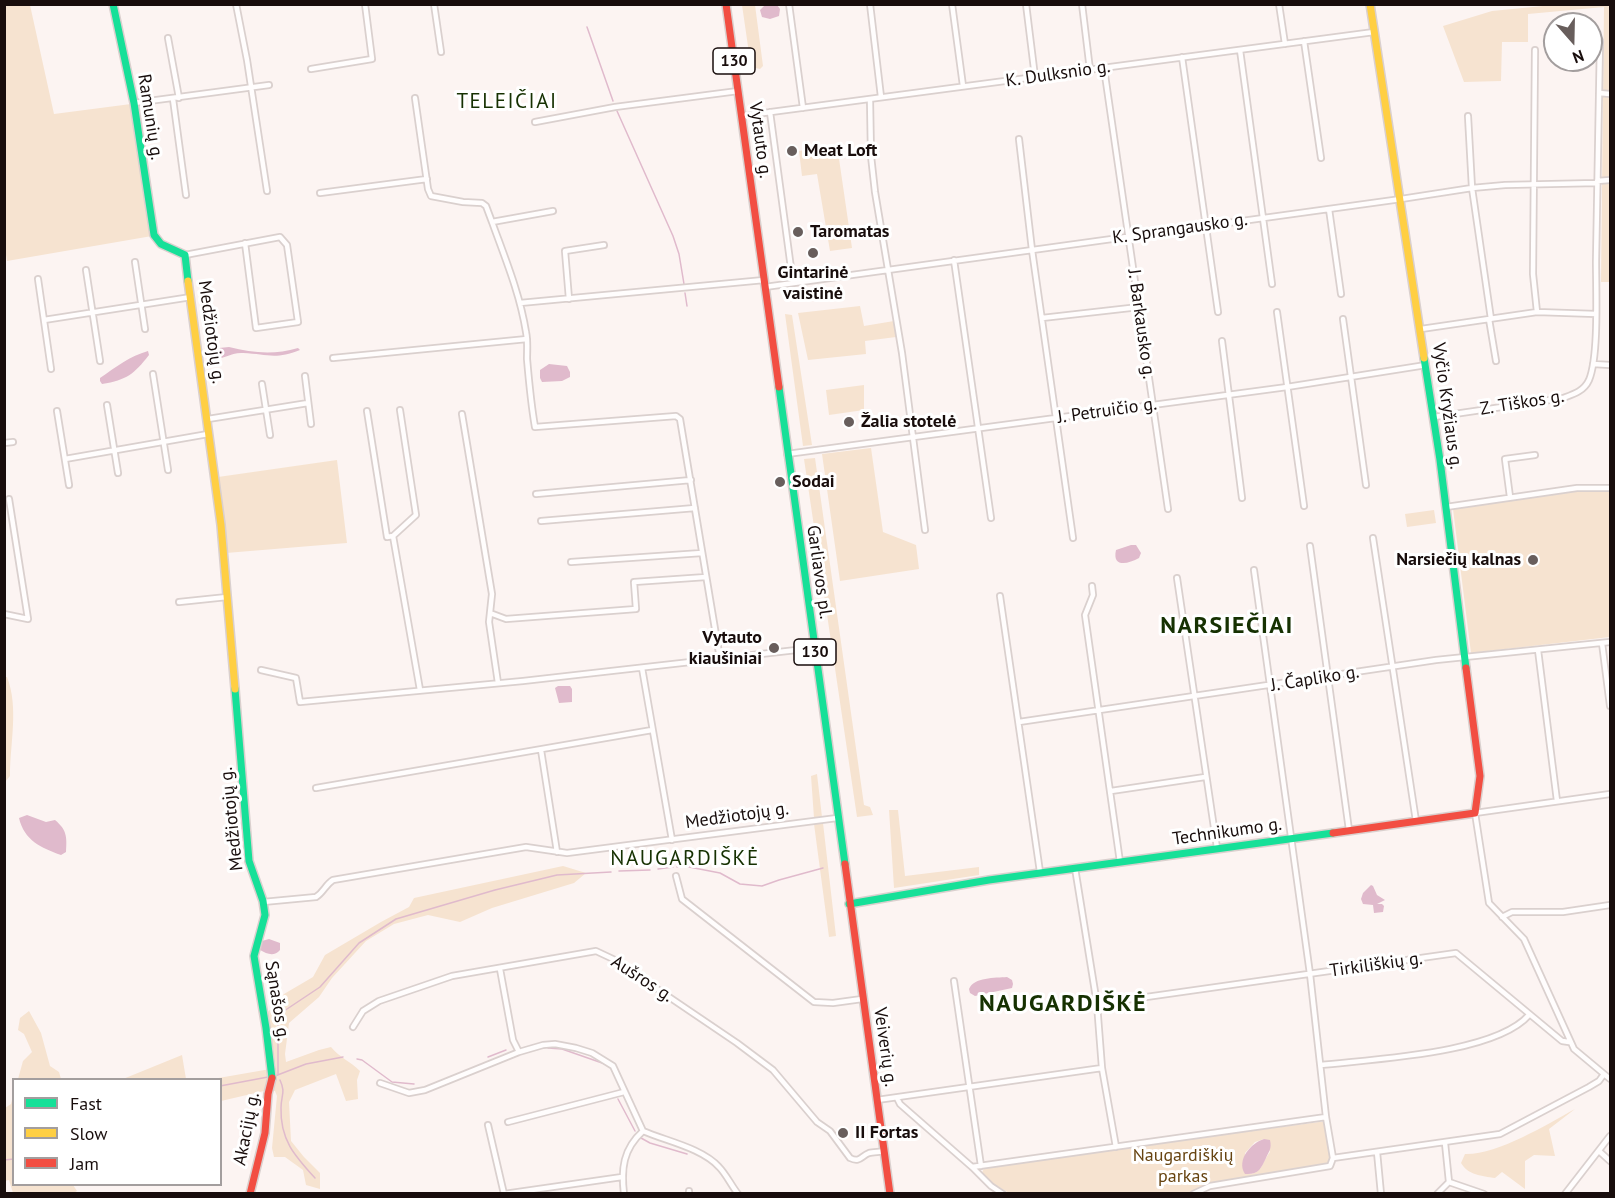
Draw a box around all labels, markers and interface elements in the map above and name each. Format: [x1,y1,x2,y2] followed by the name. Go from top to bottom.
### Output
[1543,12,1603,72] north arrow
[1570,46,1587,68] text: N
[713,48,755,74] road number: 130
[1004,56,1112,92] street label: K. Dulksnio g.
[133,73,167,161] street label: Ramunių g.
[456,89,558,115] district label: TELEIČIAI
[744,100,776,180] street label: Vytauto g.
[804,140,877,162] place label: Meat Loft
[785,144,799,158] marker: Meat Loft
[1111,209,1249,249] street label: K. Sprangausko g.
[810,221,889,243] place label: Taromatas
[791,225,805,239] marker: Taromatas
[806,246,820,260] marker: Gintarinė vaistinė
[778,262,848,304] place label: Gintarinė vaistinė
[1123,268,1159,380] street label: J. Barkausko g.
[193,279,229,385] street label: Medžiotojų g.
[1427,341,1467,471] street label: Vyčio Kryžiaus g.
[1478,386,1566,420] street label: Z. Tiškos g.
[1056,393,1158,429] street label: J. Petruičio g.
[861,411,956,433] place label: Žalia stotelė
[842,415,856,429] marker: Žalia stotelė
[792,471,835,493] place label: Sodai
[773,475,787,489] marker: Sodai
[802,524,836,620] street label: Garliavos pl.
[1396,549,1521,571] place label: Narsiečių kalnas
[1526,553,1540,567] marker: Narsiečių kalnas
[1160,612,1294,640] district label: NARSIEČIAI
[689,627,762,670] place label: Vytauto kiaušiniai
[794,639,836,665] road number: 130
[767,641,781,655] marker: Vytauto kiaušiniai
[1269,661,1361,697] street label: J. Čapliko g.
[216,766,248,872] street label: Medžiotojų g.
[684,798,790,834] street label: Medžiotojų g.
[1171,814,1283,850] street label: Technikumo g.
[610,846,760,872] district label: NAUGARDIŠKĖ
[1328,948,1424,982] street label: Tirkiliškių g.
[607,951,677,1007] street label: Aušros g.
[260,960,294,1042] street label: Sąnašos g.
[979,990,1147,1018] district label: NAUGARDIŠKĖ
[869,1006,901,1088] street label: Veiverių g.
[12,1078,222,1186] legend
[229,1091,265,1167] street label: Akacijų g.
[70,1092,102,1115] text: Fast
[70,1122,108,1145] text: Slow
[855,1122,918,1144] place label: II Fortas
[836,1126,850,1140] marker: II Fortas
[1133,1145,1233,1188] park label: Naugardiškių parkas
[70,1152,99,1175] text: Jam

